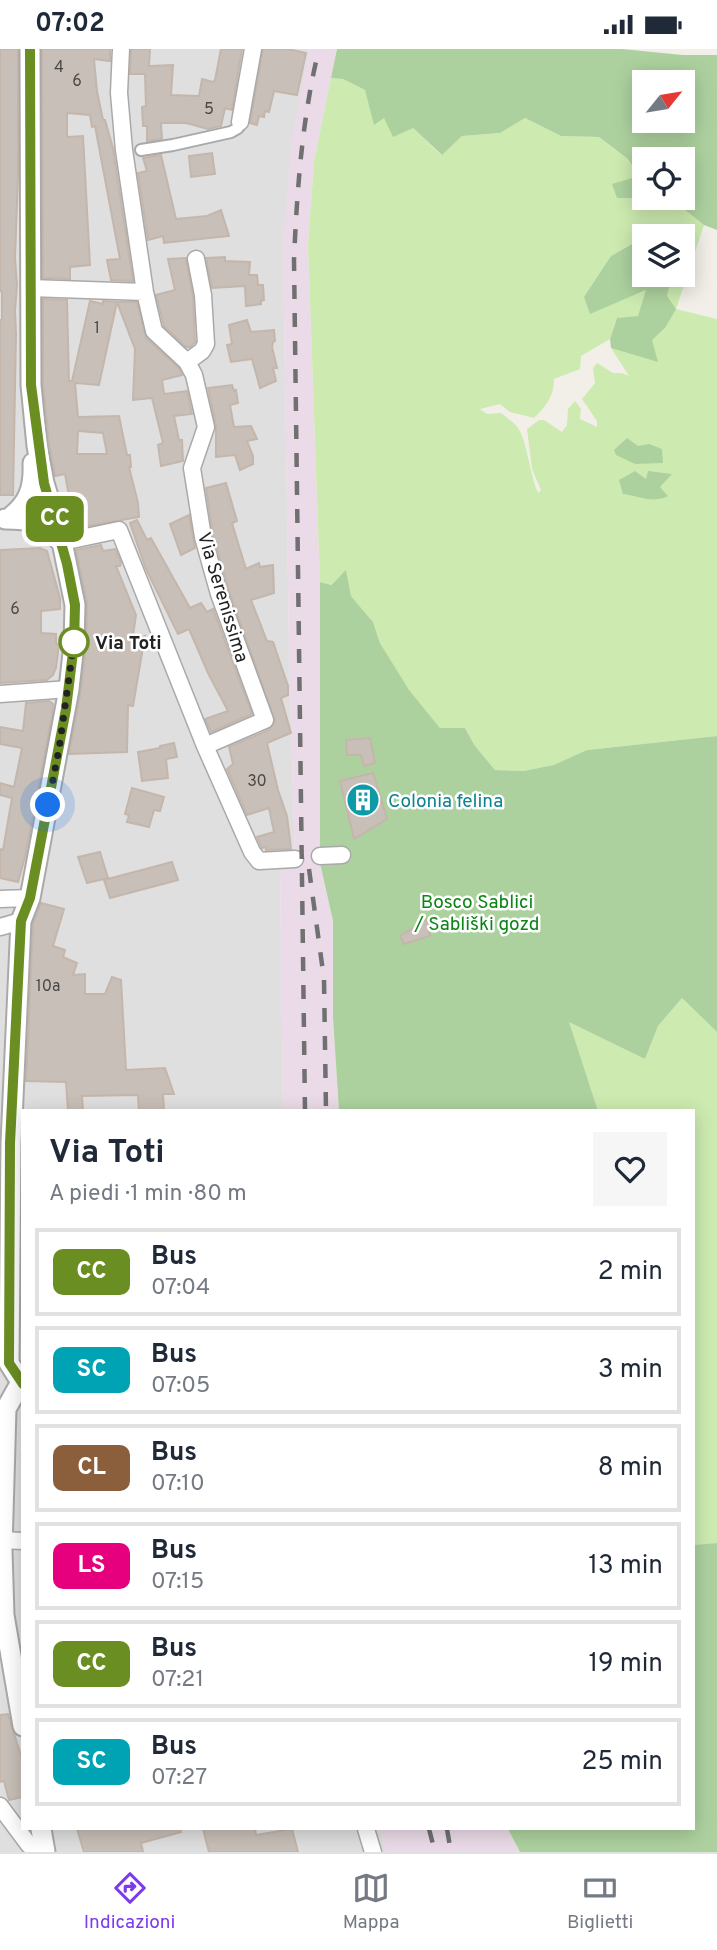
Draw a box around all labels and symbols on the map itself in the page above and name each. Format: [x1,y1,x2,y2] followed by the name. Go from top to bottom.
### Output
[54,58,64,78] house number: 4
[632,70,695,133] north arrow
[72,72,82,92] house number: 6
[204,100,214,120] house number: 5
[94,319,100,339] house number: 1
[23,496,86,542] line badge: CC
[191,530,253,666] street label: Via Serenissima
[10,600,20,620] house number: 6
[59,627,89,657] marker: Via Toti
[95,632,162,656] place label: Via Toti
[247,772,267,792] house number: 30
[344,781,382,819] building icon: Colonia felina
[30,787,65,822] your location
[388,790,503,814] place label: Colonia felina
[413,891,540,937] park label: Bosco Sablici / Sabliški gozd
[36,977,60,997] house number: 10a

